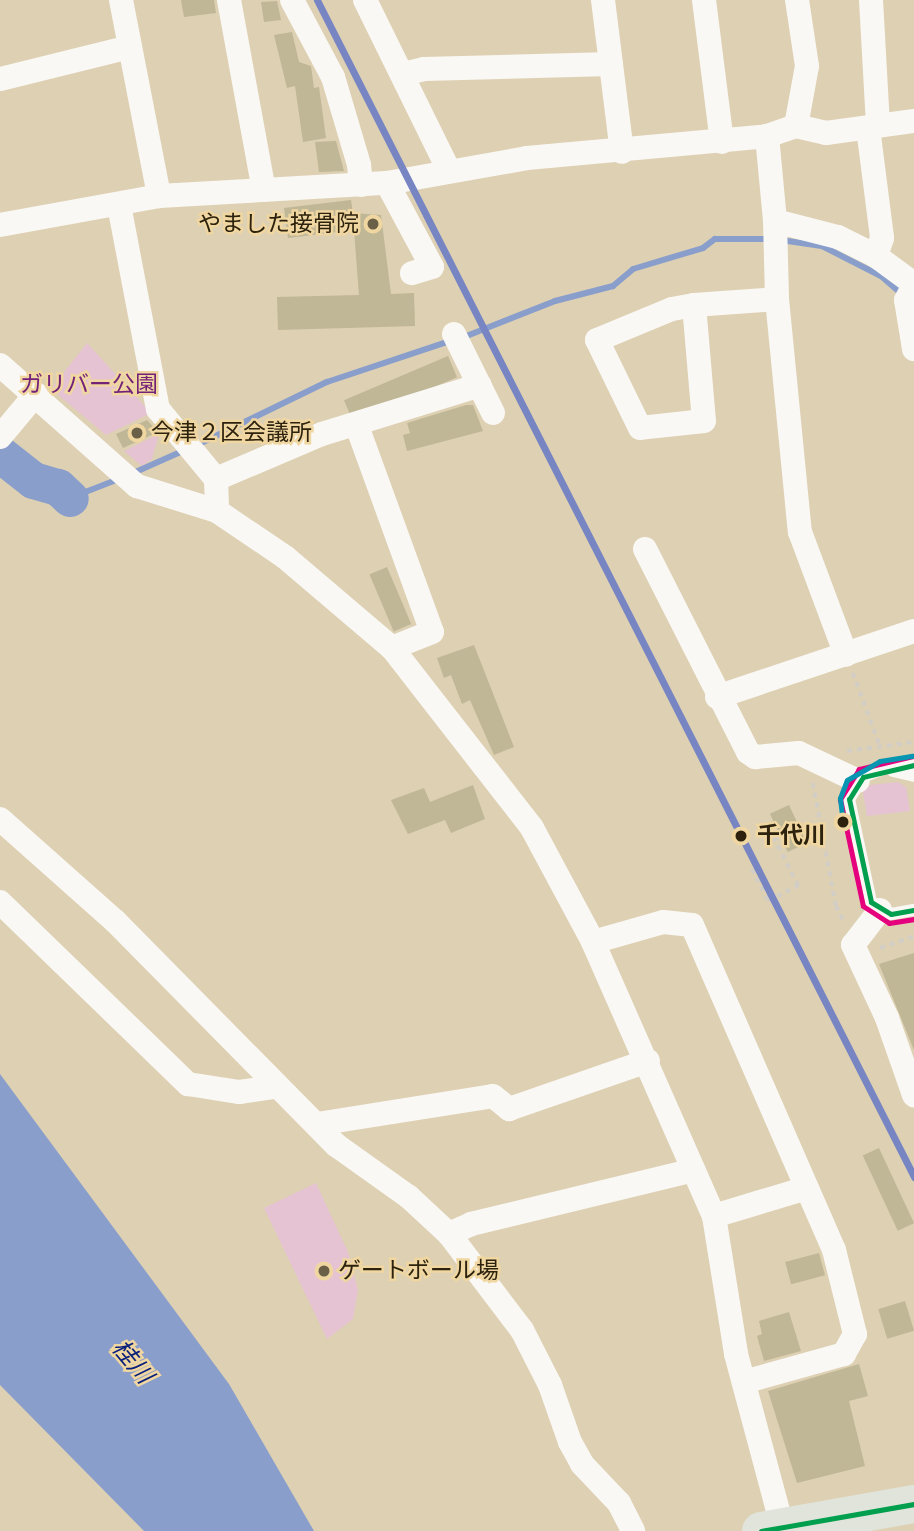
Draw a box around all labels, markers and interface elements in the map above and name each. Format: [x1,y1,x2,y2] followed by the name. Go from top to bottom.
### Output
[198,210,359,238] place label: やました接骨院
[365,216,381,232] marker: やました接骨院
[20,371,158,399] park label: ガリバー公園
[151,419,312,447] place label: 今津２区会議所
[129,425,145,441] marker: 今津２区会議所
[836,815,850,829] unlabelled marker
[757,822,826,850] place label: 千代川
[731,826,751,846] marker: 千代川
[338,1257,499,1285] place label: ゲートボール場
[316,1263,332,1279] marker: ゲートボール場
[106,1334,158,1390] water label: 桂川

